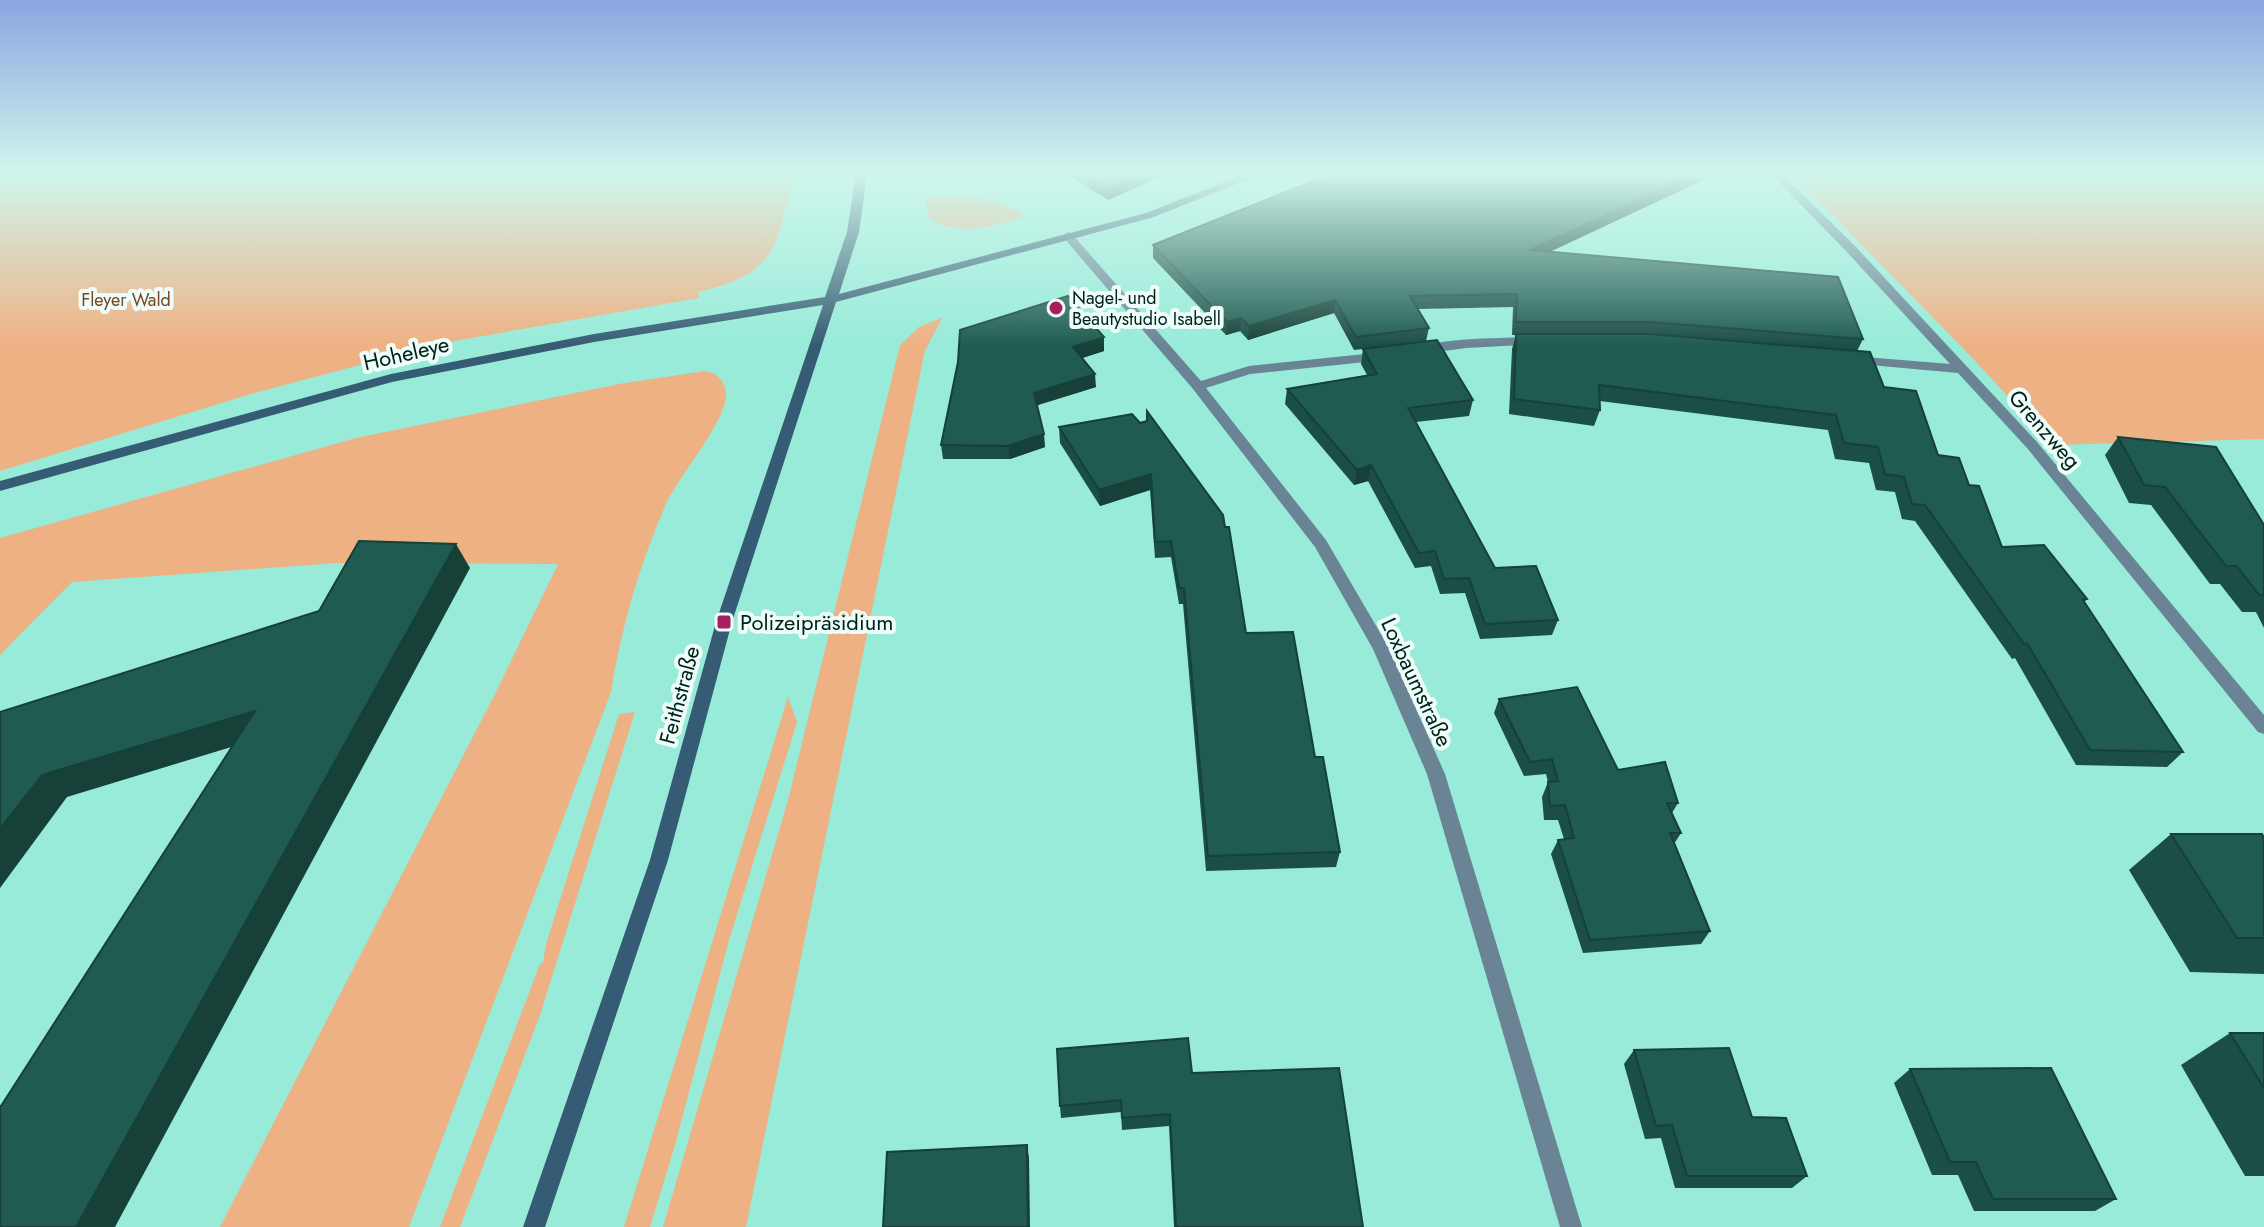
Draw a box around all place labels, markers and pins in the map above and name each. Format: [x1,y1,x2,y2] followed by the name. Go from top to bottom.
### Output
[1072,285,1221,332] place label: Nagel- und Beautystudio Isabell
[1047,299,1065,317] marker: Nagel- und Beautystudio Isabell
[740,606,893,638] place label: Polizeipräsidium
[715,613,733,631] marker: Polizeipräsidium

